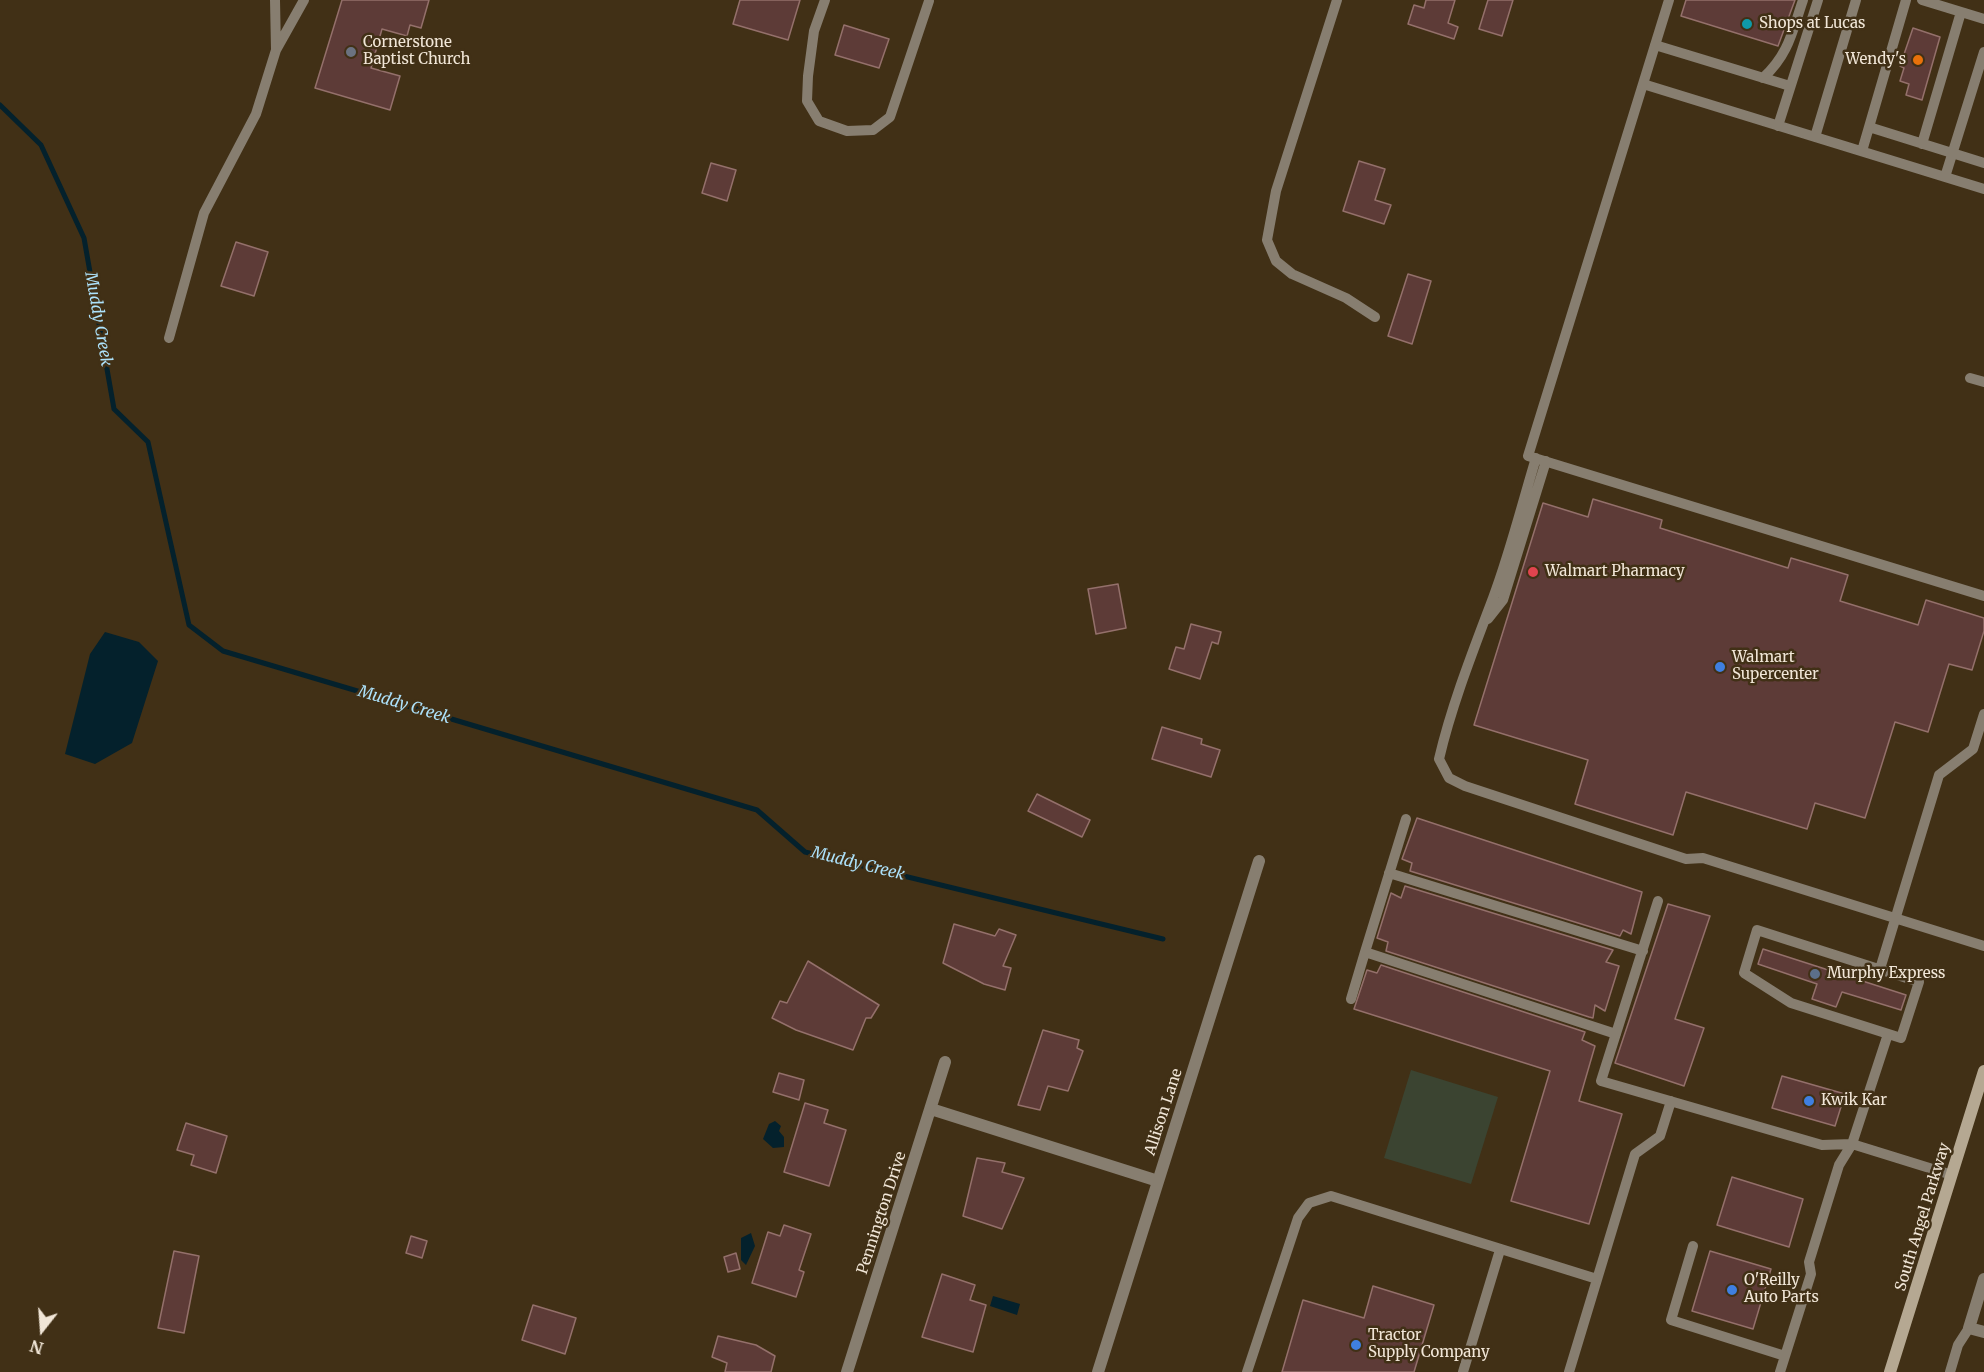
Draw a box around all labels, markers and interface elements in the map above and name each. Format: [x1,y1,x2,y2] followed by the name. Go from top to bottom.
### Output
[1759,15,1865,33] place label: Shops at Lucas
[1740,17,1754,31] marker: Shops at Lucas
[363,34,470,69] place label: Cornerstone Baptist Church
[344,45,358,59] marker: Cornerstone Baptist Church
[1845,51,1906,69] place label: Wendy's
[1911,53,1925,67] marker: Wendy's
[80,270,116,368] water label: Muddy Creek
[1545,563,1685,581] place label: Walmart Pharmacy
[1526,565,1540,579] marker: Walmart Pharmacy
[1732,649,1819,684] place label: Walmart Supercenter
[1713,660,1727,674] marker: Walmart Supercenter
[356,682,452,728] water label: Muddy Creek
[809,843,907,885] water label: Muddy Creek
[1827,965,1945,983] place label: Murphy Express
[1808,967,1822,981] marker: Murphy Express
[1142,1066,1186,1158] street label: Allison Lane
[1821,1092,1887,1110] place label: Kwik Kar
[1802,1094,1816,1108] marker: Kwik Kar
[1892,1141,1954,1293] street label: South Angel Parkway
[854,1150,910,1276] street label: Pennington Drive
[1744,1272,1819,1307] place label: O'Reilly Auto Parts
[1725,1283,1739,1297] marker: O'Reilly Auto Parts
[12,1300,72,1360] north arrow
[1368,1327,1490,1362] place label: Tractor Supply Company
[28,1336,46,1359] text: N
[1349,1338,1363,1352] marker: Tractor Supply Company

